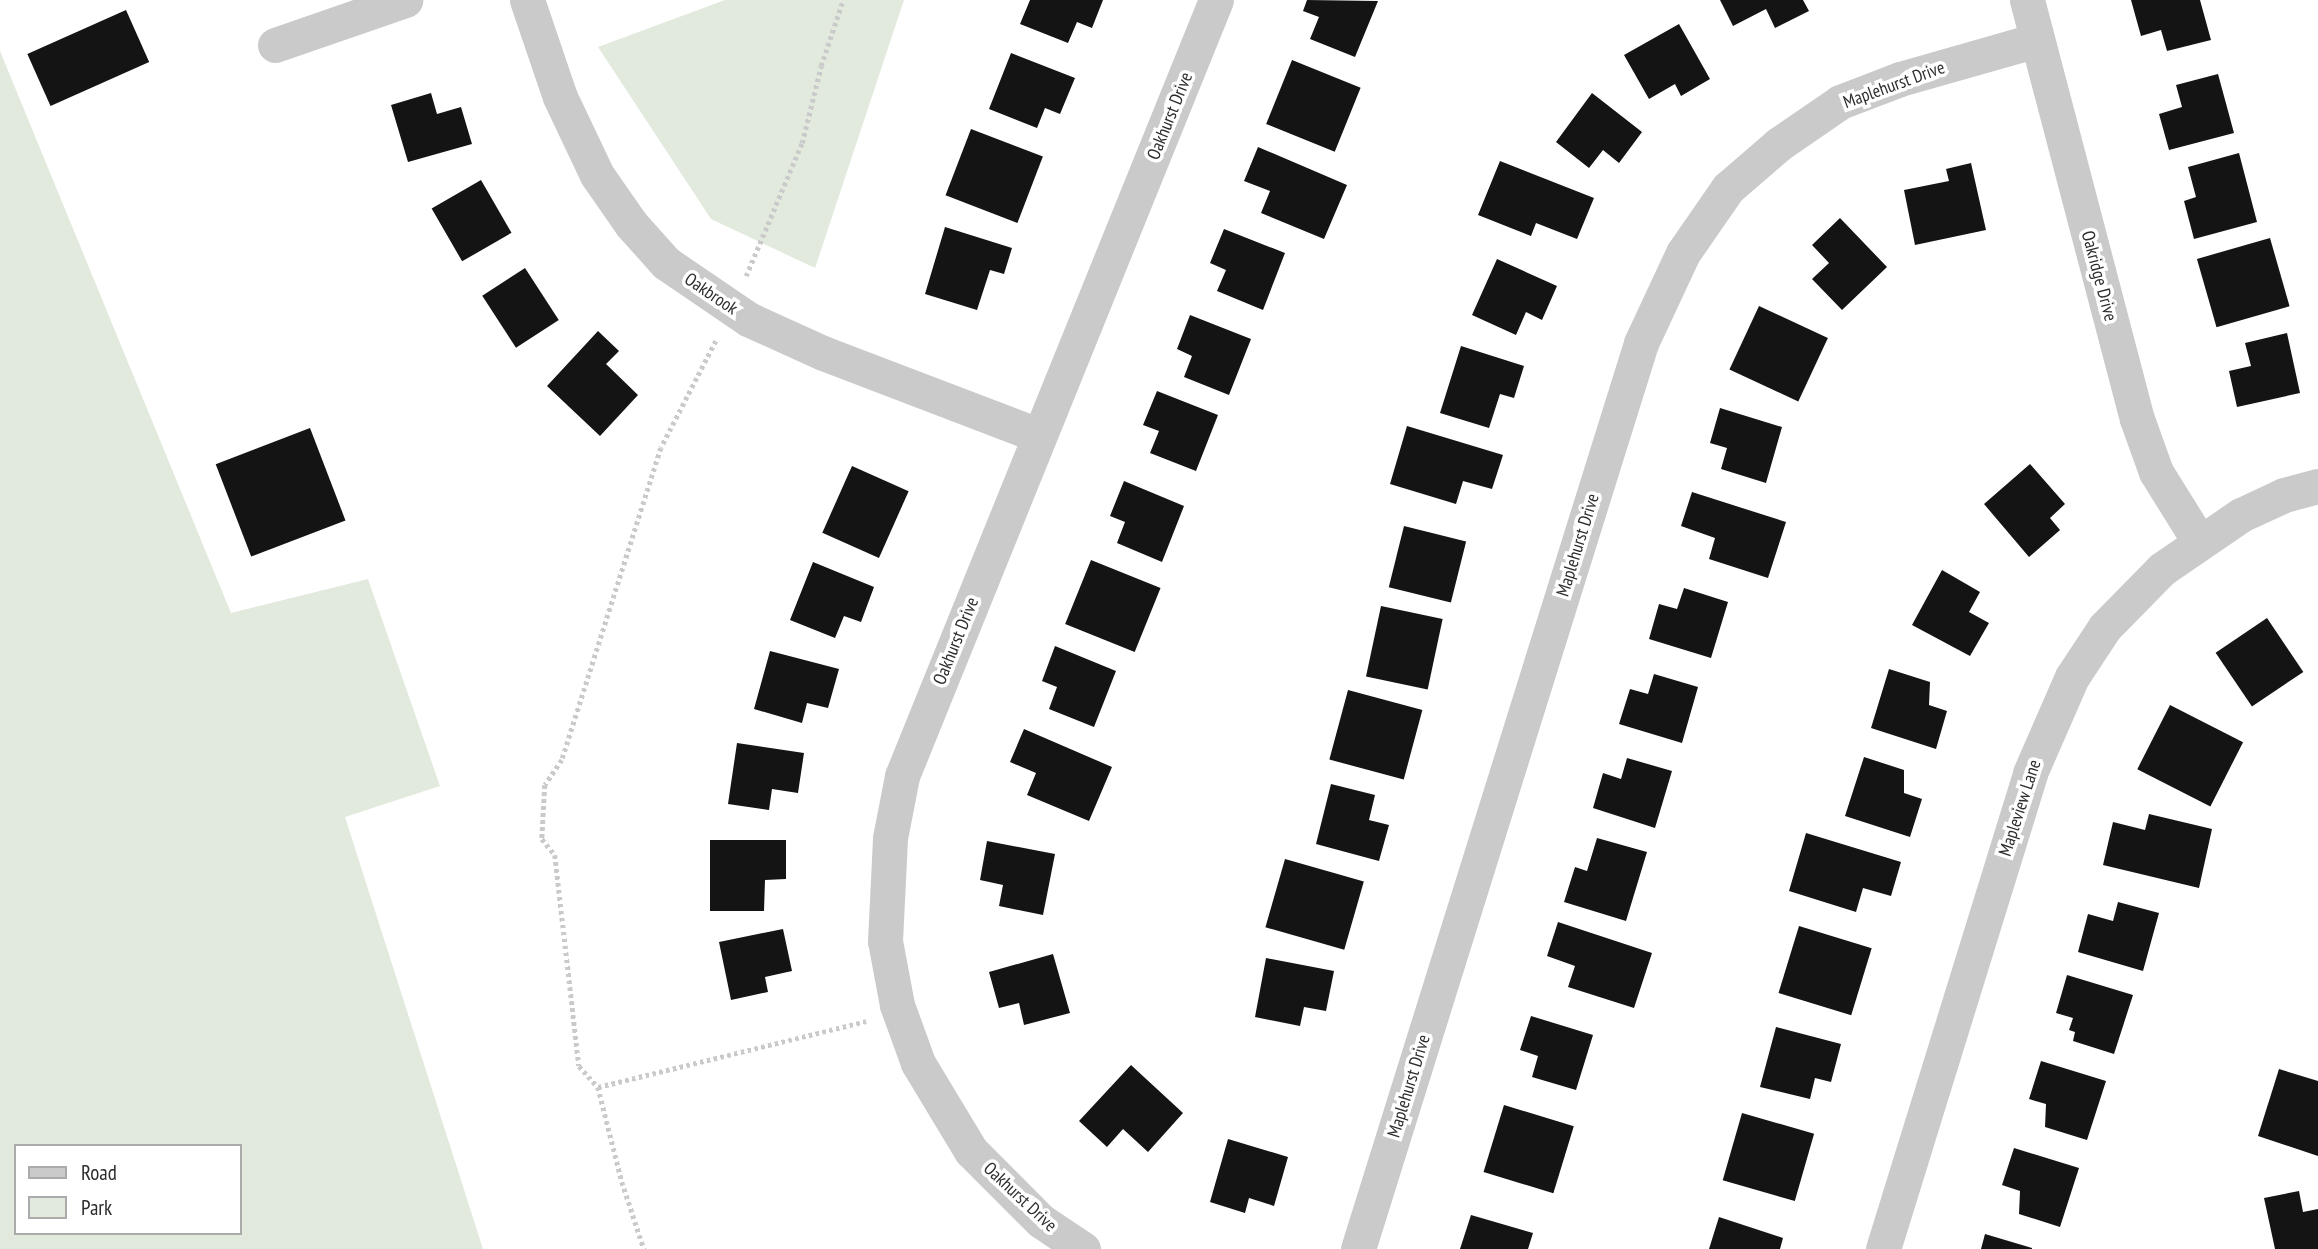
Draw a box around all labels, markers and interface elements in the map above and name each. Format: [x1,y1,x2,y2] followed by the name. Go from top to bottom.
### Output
[1840,57,1948,113] street label: Maplehurst Drive
[1143,69,1197,163] street label: Oakhurst Drive
[2077,229,2121,323] street label: Oakridge Drive
[680,268,742,320] street label: Oakbrook
[1552,491,1604,599] street label: Maplehurst Drive
[929,594,983,688] street label: Oakhurst Drive
[1994,757,2046,859] street label: Mapleview Lane
[1383,1032,1435,1140] street label: Maplehurst Drive
[14,1144,242,1235] legend
[979,1158,1061,1236] street label: Oakhurst Drive
[81,1159,117,1186] text: Road
[81,1194,112,1221] text: Park

